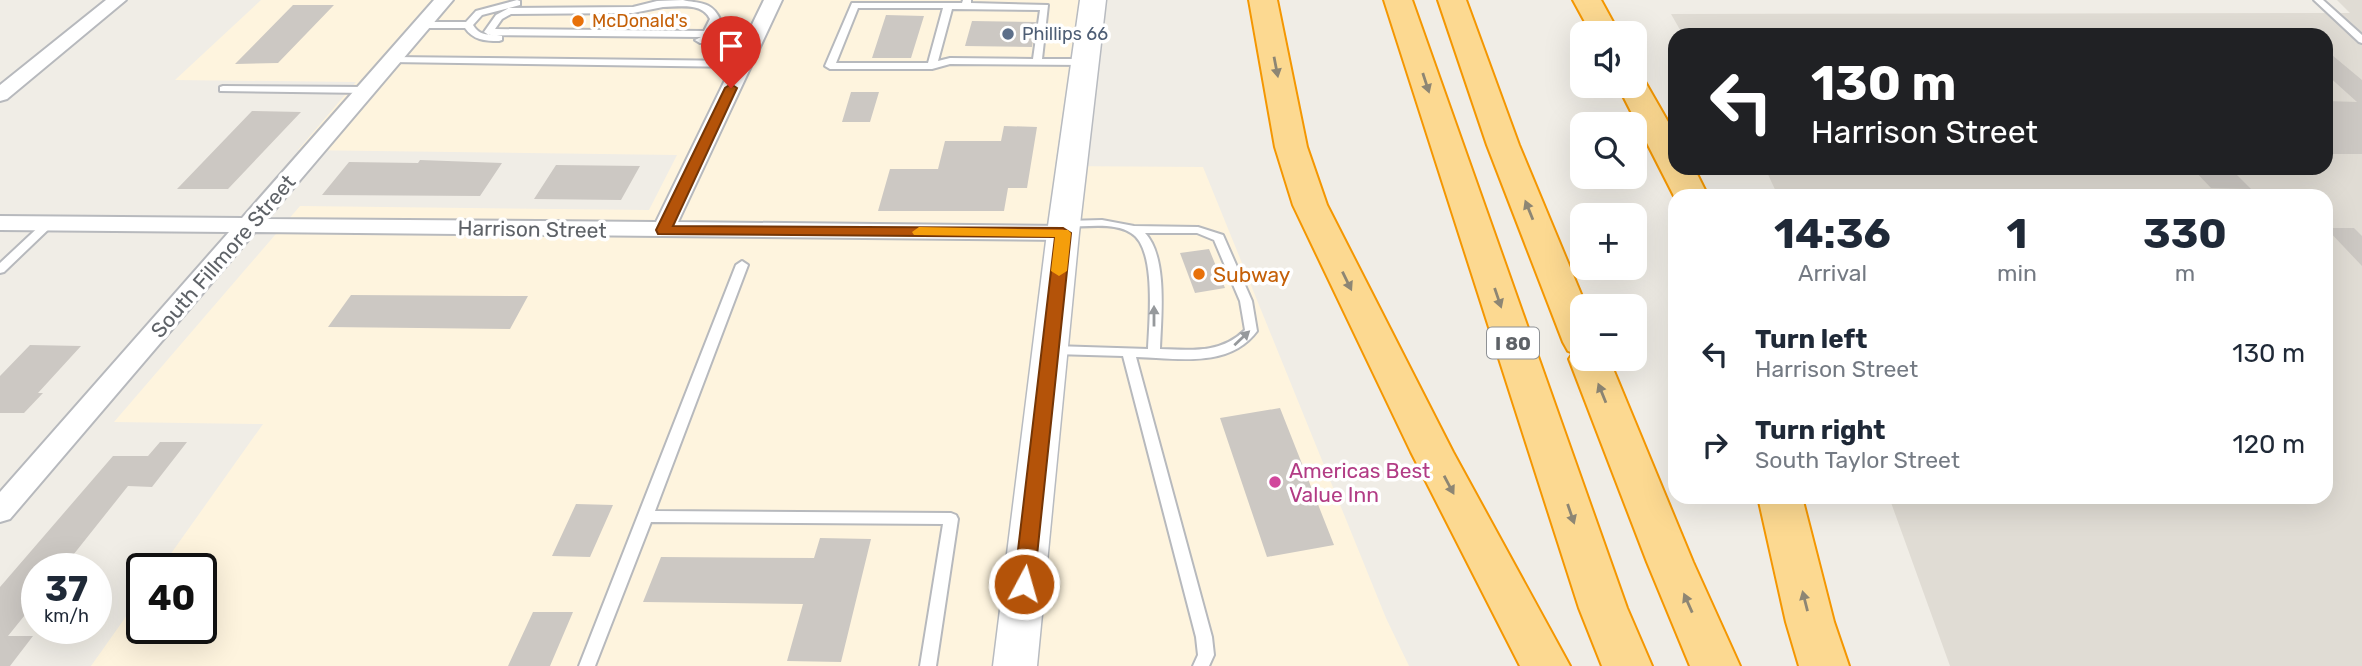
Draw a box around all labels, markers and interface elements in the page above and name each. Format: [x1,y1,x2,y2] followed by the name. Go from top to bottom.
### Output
[592,10,688,32] place label: McDonald's
[570,13,586,29] marker: McDonald's
[701,16,761,88] pin
[1570,21,1647,371] map controls
[1570,21,1647,98] button: sound
[1022,23,1108,45] place label: Phillips 66
[1000,26,1016,42] marker: Phillips 66
[712,27,750,65] icon: arrive
[1811,54,1956,112] text: 130 m
[1270,56,1281,78] one-way arrow
[1696,56,1787,147] icon: left
[1421,72,1431,93] one-way arrow
[1570,112,1647,189] button: search
[1811,113,2038,151] text: Harrison Street
[145,169,301,343] street label: South Fillmore Street
[1524,200,1535,221] one-way arrow
[1570,203,1647,280] button: +
[1774,209,1891,259] text: 14:36
[2007,209,2027,259] text: 1
[2143,209,2227,259] text: 330
[457,215,607,243] street label: Harrison Street
[1798,259,1867,287] text: Arrival
[1997,259,2037,287] text: min
[2175,259,2195,287] text: m
[1213,262,1291,287] place label: Subway
[1191,266,1207,282] marker: Subway
[1342,271,1353,291] one-way arrow
[1493,288,1504,309] one-way arrow
[1570,294,1647,371] button: −
[1148,305,1160,327] one-way arrow
[1755,324,1867,355] text: Turn left
[1487,328,1539,358] road number: I 80
[1233,331,1250,347] one-way arrow
[1696,335,1734,373] icon: left
[2232,338,2305,369] text: 130 m
[1755,355,1918,383] text: Harrison Street
[1597,382,1608,403] one-way arrow
[1755,415,1885,446] text: Turn right
[1696,426,1734,464] icon: right
[2233,429,2305,460] text: 120 m
[1755,446,1960,474] text: South Taylor Street
[1289,458,1430,507] place label: Americas Best Value Inn
[1267,474,1283,490] marker: Americas Best Value Inn
[1443,475,1455,495] one-way arrow
[1567,503,1577,524] one-way arrow
[987,547,1061,621] position arrow
[126,553,217,644] speed limit sign: 40
[45,568,88,610] text: 37
[1799,589,1810,611] one-way arrow
[1682,593,1693,614] one-way arrow
[44,605,89,627] text: km/h

